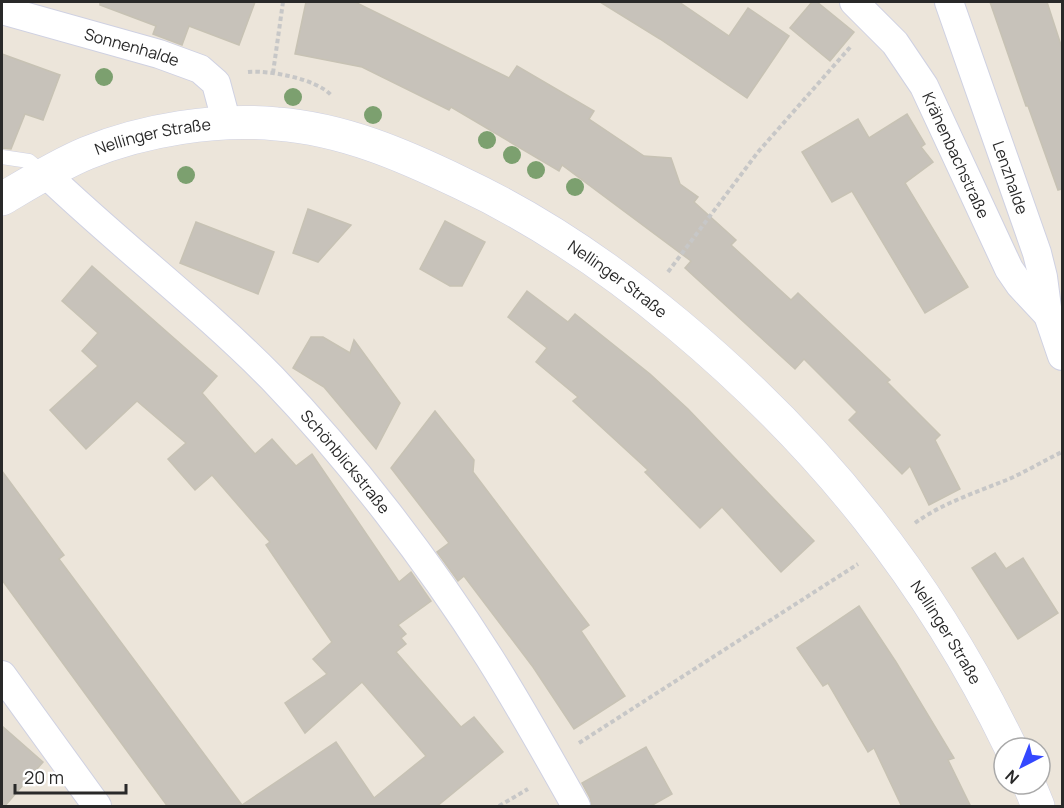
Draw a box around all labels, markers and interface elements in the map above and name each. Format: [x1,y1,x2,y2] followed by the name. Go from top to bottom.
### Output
[82,23,182,72] street label: Sonnenhalde
[917,88,995,222] street label: Krähenbachstraße
[92,113,212,160] street label: Nellinger Straße
[988,138,1034,217] street label: Lenzhalde
[564,235,672,323] street label: Nellinger Straße
[296,405,395,518] street label: Schönblickstraße
[906,576,987,688] street label: Nellinger Straße
[992,736,1052,796] north arrow
[15,757,126,795] scale bar
[24,765,64,789] text: 20 m
[1000,765,1024,789] text: N

